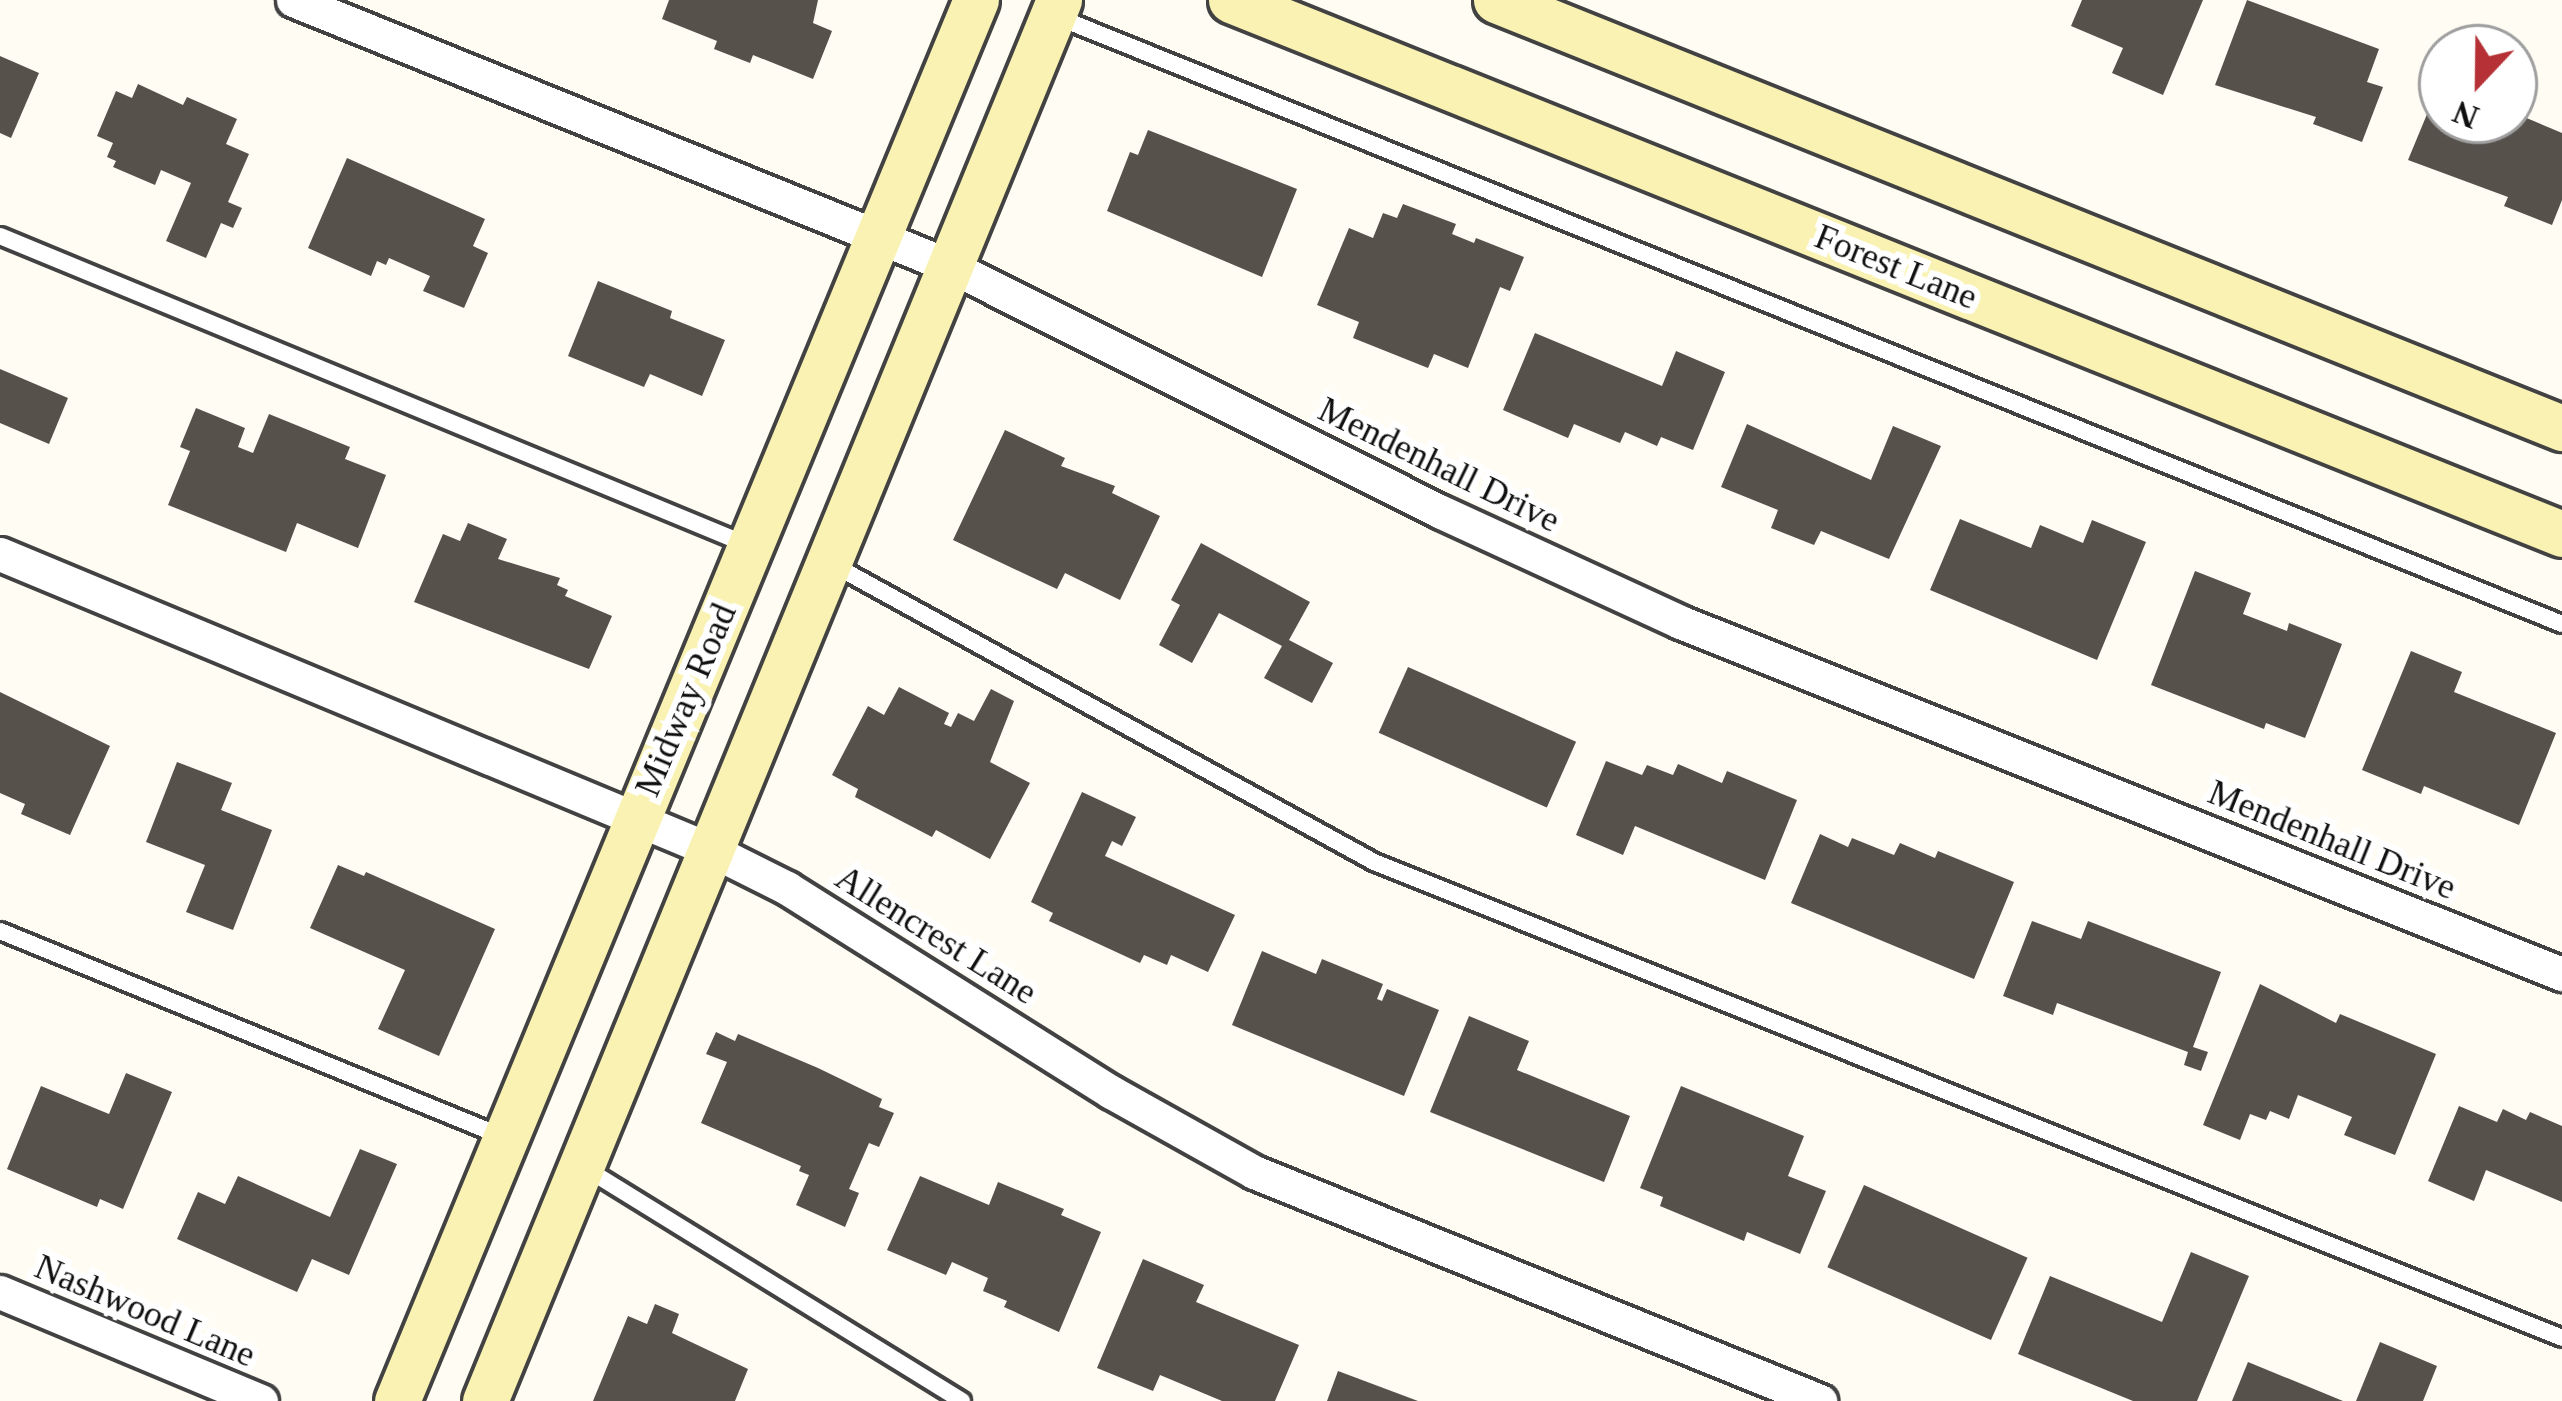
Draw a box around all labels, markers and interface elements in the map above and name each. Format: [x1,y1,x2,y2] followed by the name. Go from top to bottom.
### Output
[2418,24,2538,144] north arrow
[2448,93,2483,136] text: N
[1809,215,1983,319] street label: Forest Lane
[1311,388,1567,542] street label: Mendenhall Drive
[626,597,746,803] street label: Midway Road
[2202,771,2462,909] street label: Mendenhall Drive
[828,856,1044,1014] street label: Allencrest Lane
[28,1245,262,1377] street label: Nashwood Lane

